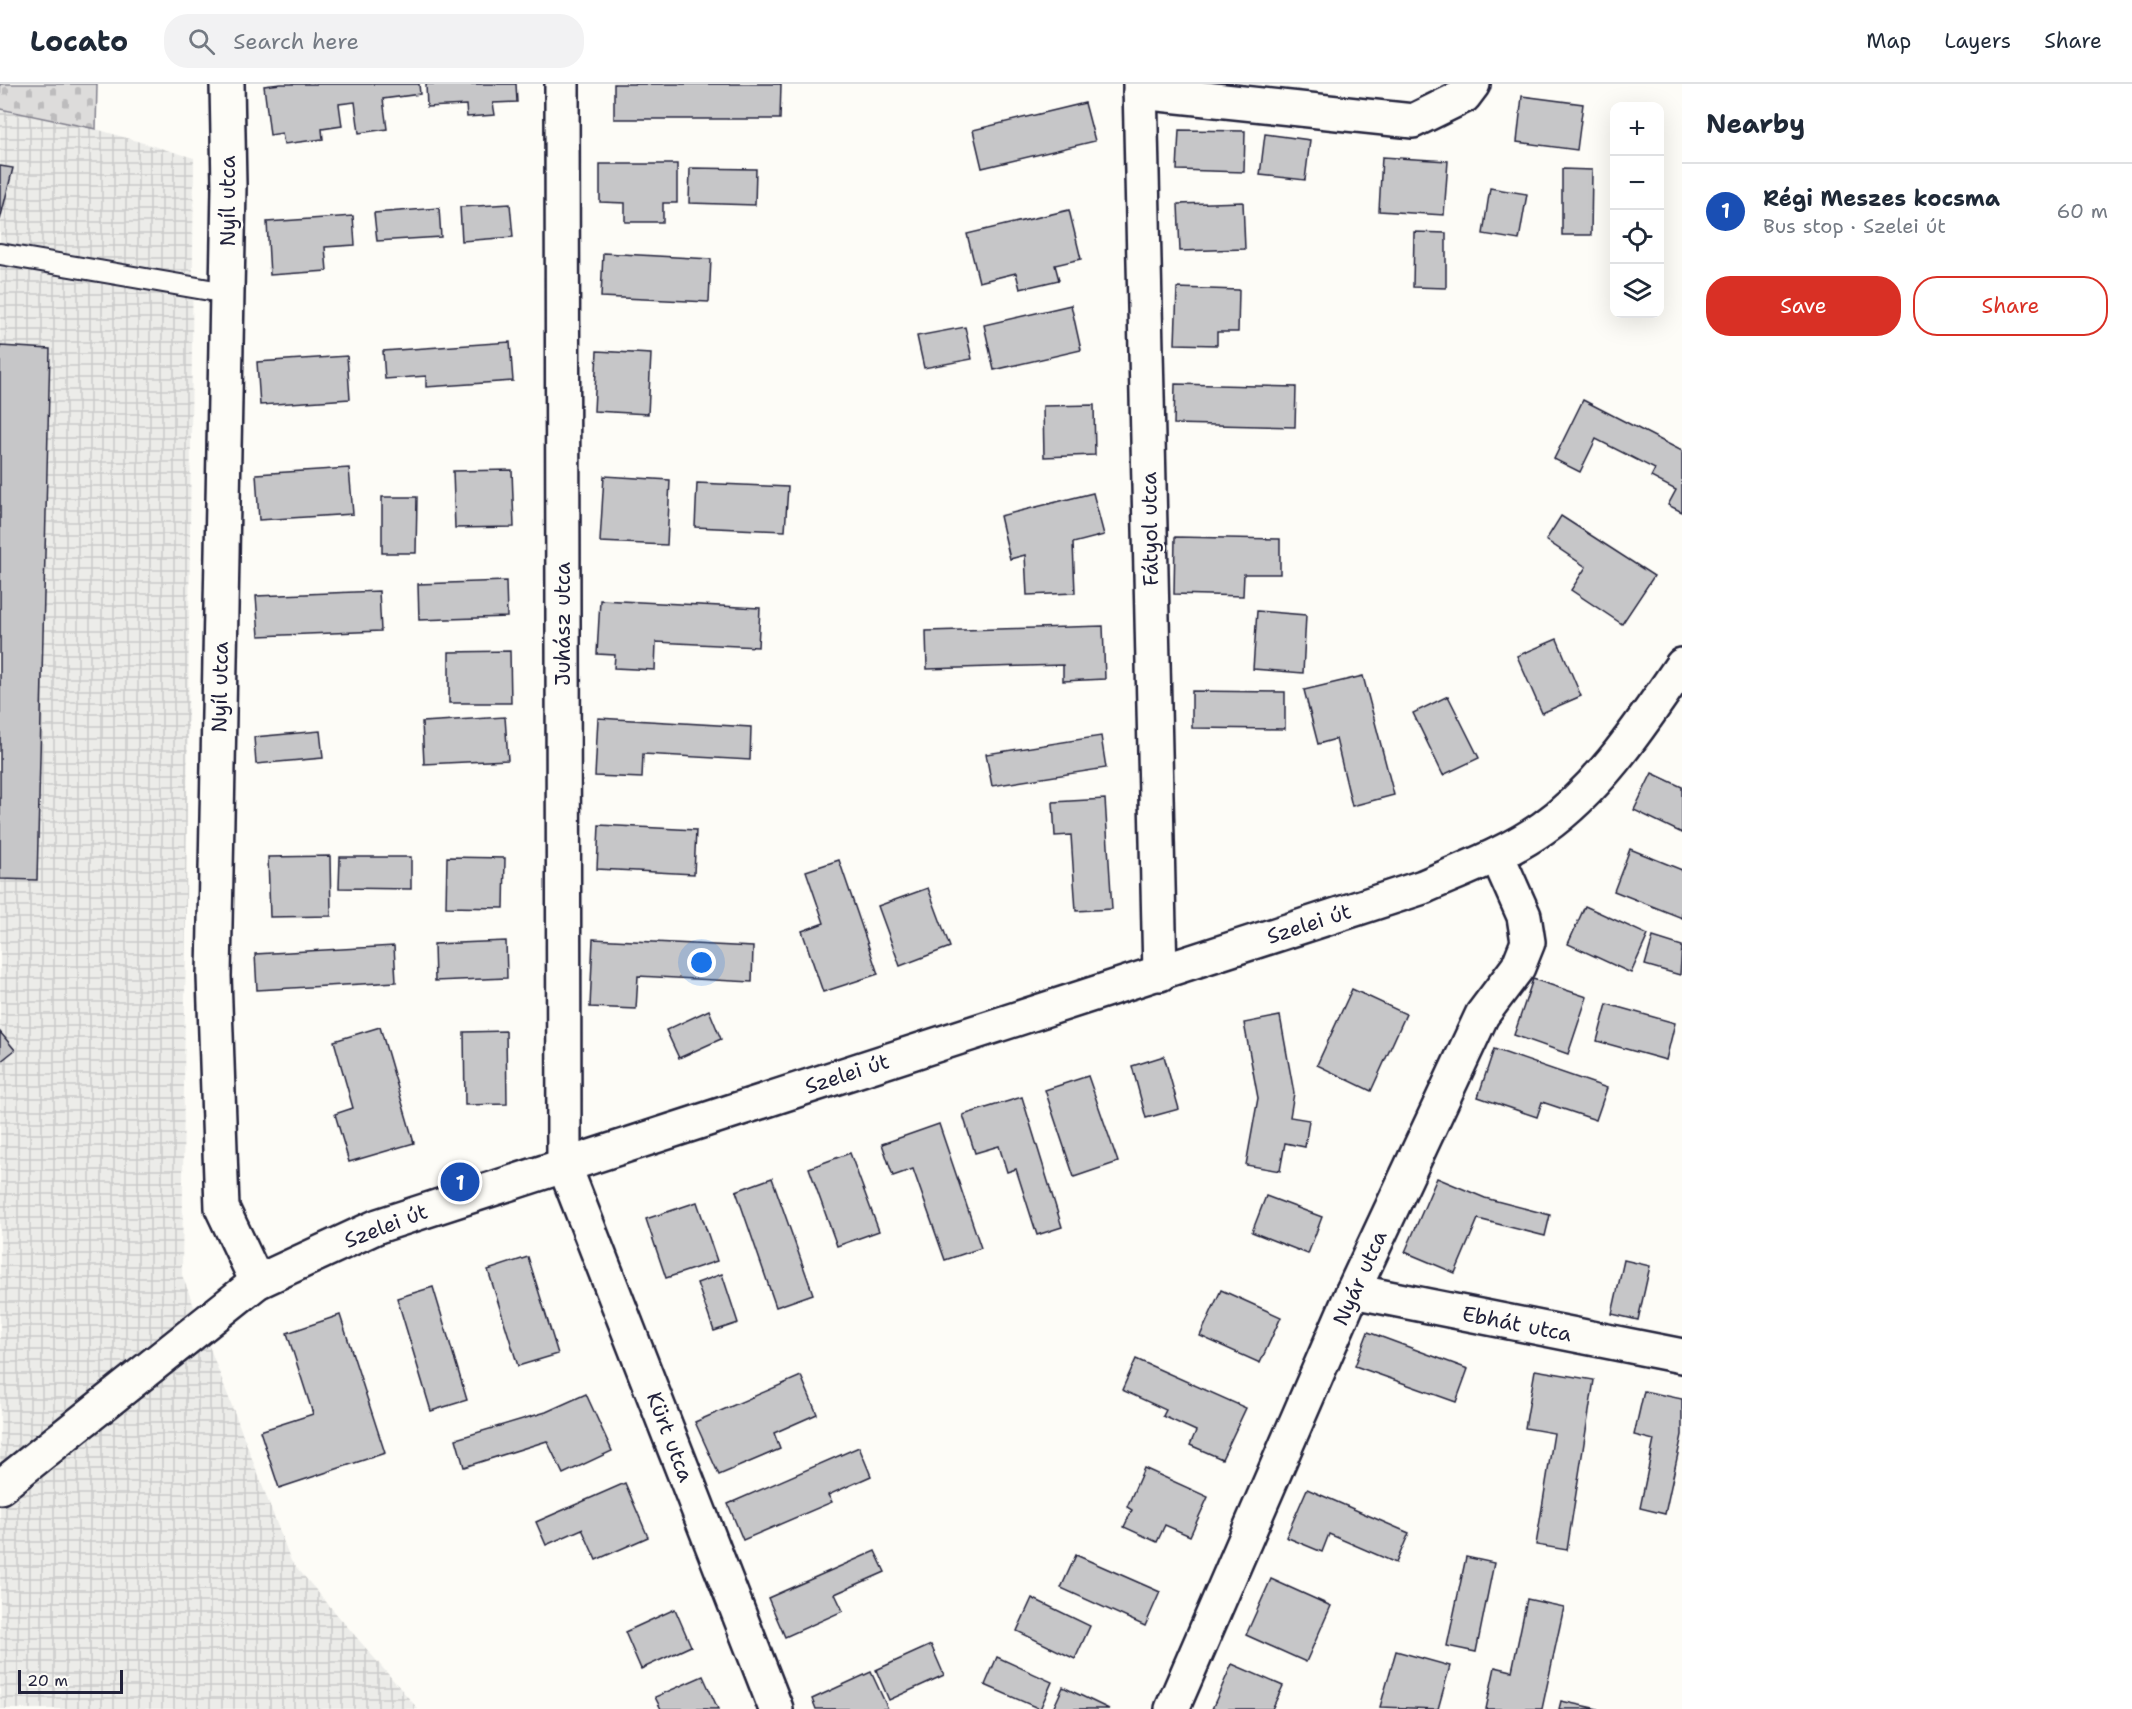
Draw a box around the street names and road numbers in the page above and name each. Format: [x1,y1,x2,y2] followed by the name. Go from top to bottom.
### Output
[214,155,242,247] street label: Nyíl utca
[1135,472,1165,586] street label: Fátyol utca
[549,562,577,686] street label: Juhász utca
[205,641,235,733] street label: Nyíl utca
[1263,897,1355,951] street label: Szelei út
[801,1047,893,1101] street label: Szelei út
[340,1197,432,1255] street label: Szelei út
[1327,1226,1393,1330] street label: Nyár utca
[1460,1300,1574,1348] street label: Ebhát utca
[640,1388,700,1486] street label: Kürt utca

